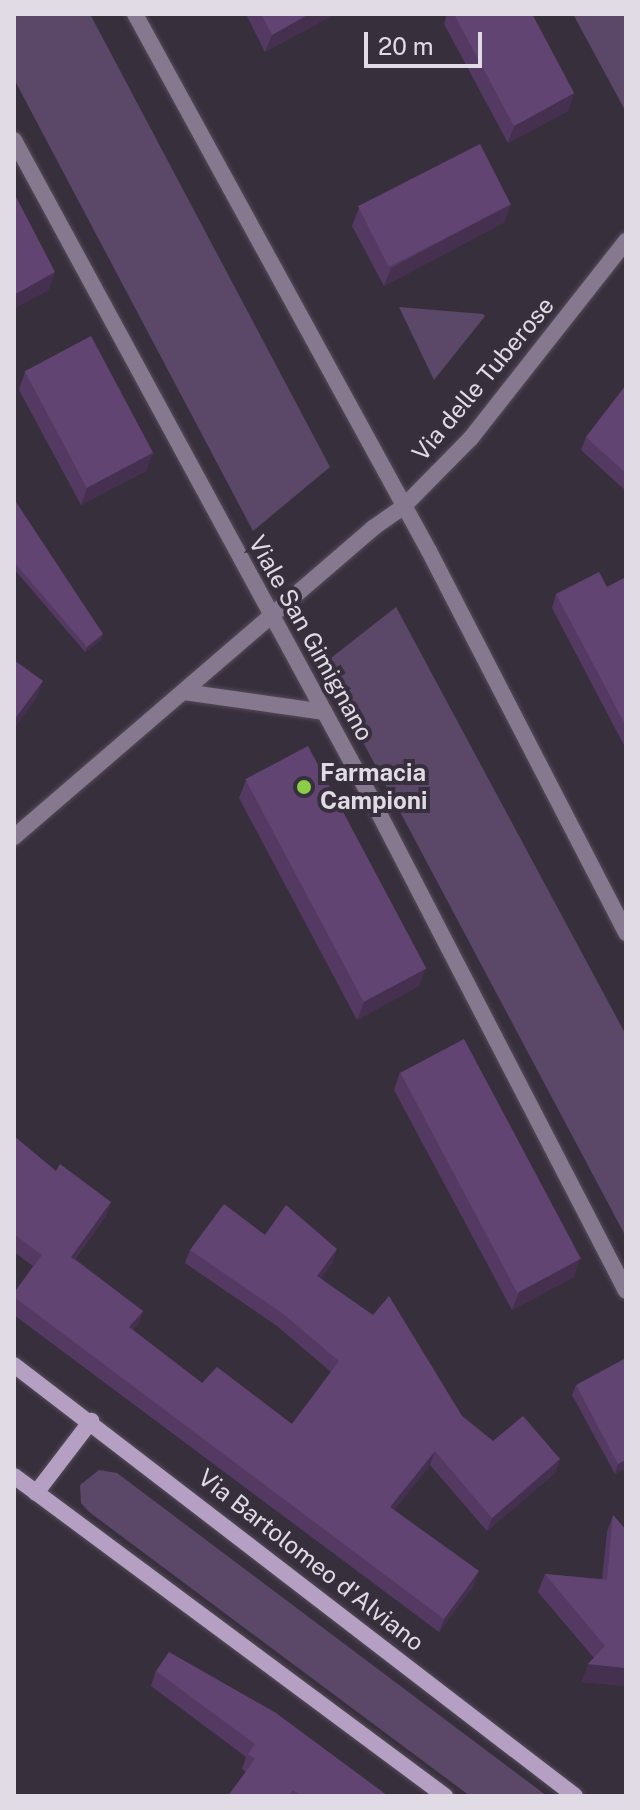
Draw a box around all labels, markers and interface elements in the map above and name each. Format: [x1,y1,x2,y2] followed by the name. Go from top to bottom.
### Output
[368,16,486,66] scale bar
[378,32,434,60] text: 20 m
[406,291,560,467] street label: Via delle Tuberose
[243,530,379,746] street label: Viale San Gimignano
[320,759,427,815] place label: Farmacia Campioni
[295,778,313,796] marker: Farmacia Campioni
[192,1463,430,1657] street label: Via Bartolomeo d'Alviano

